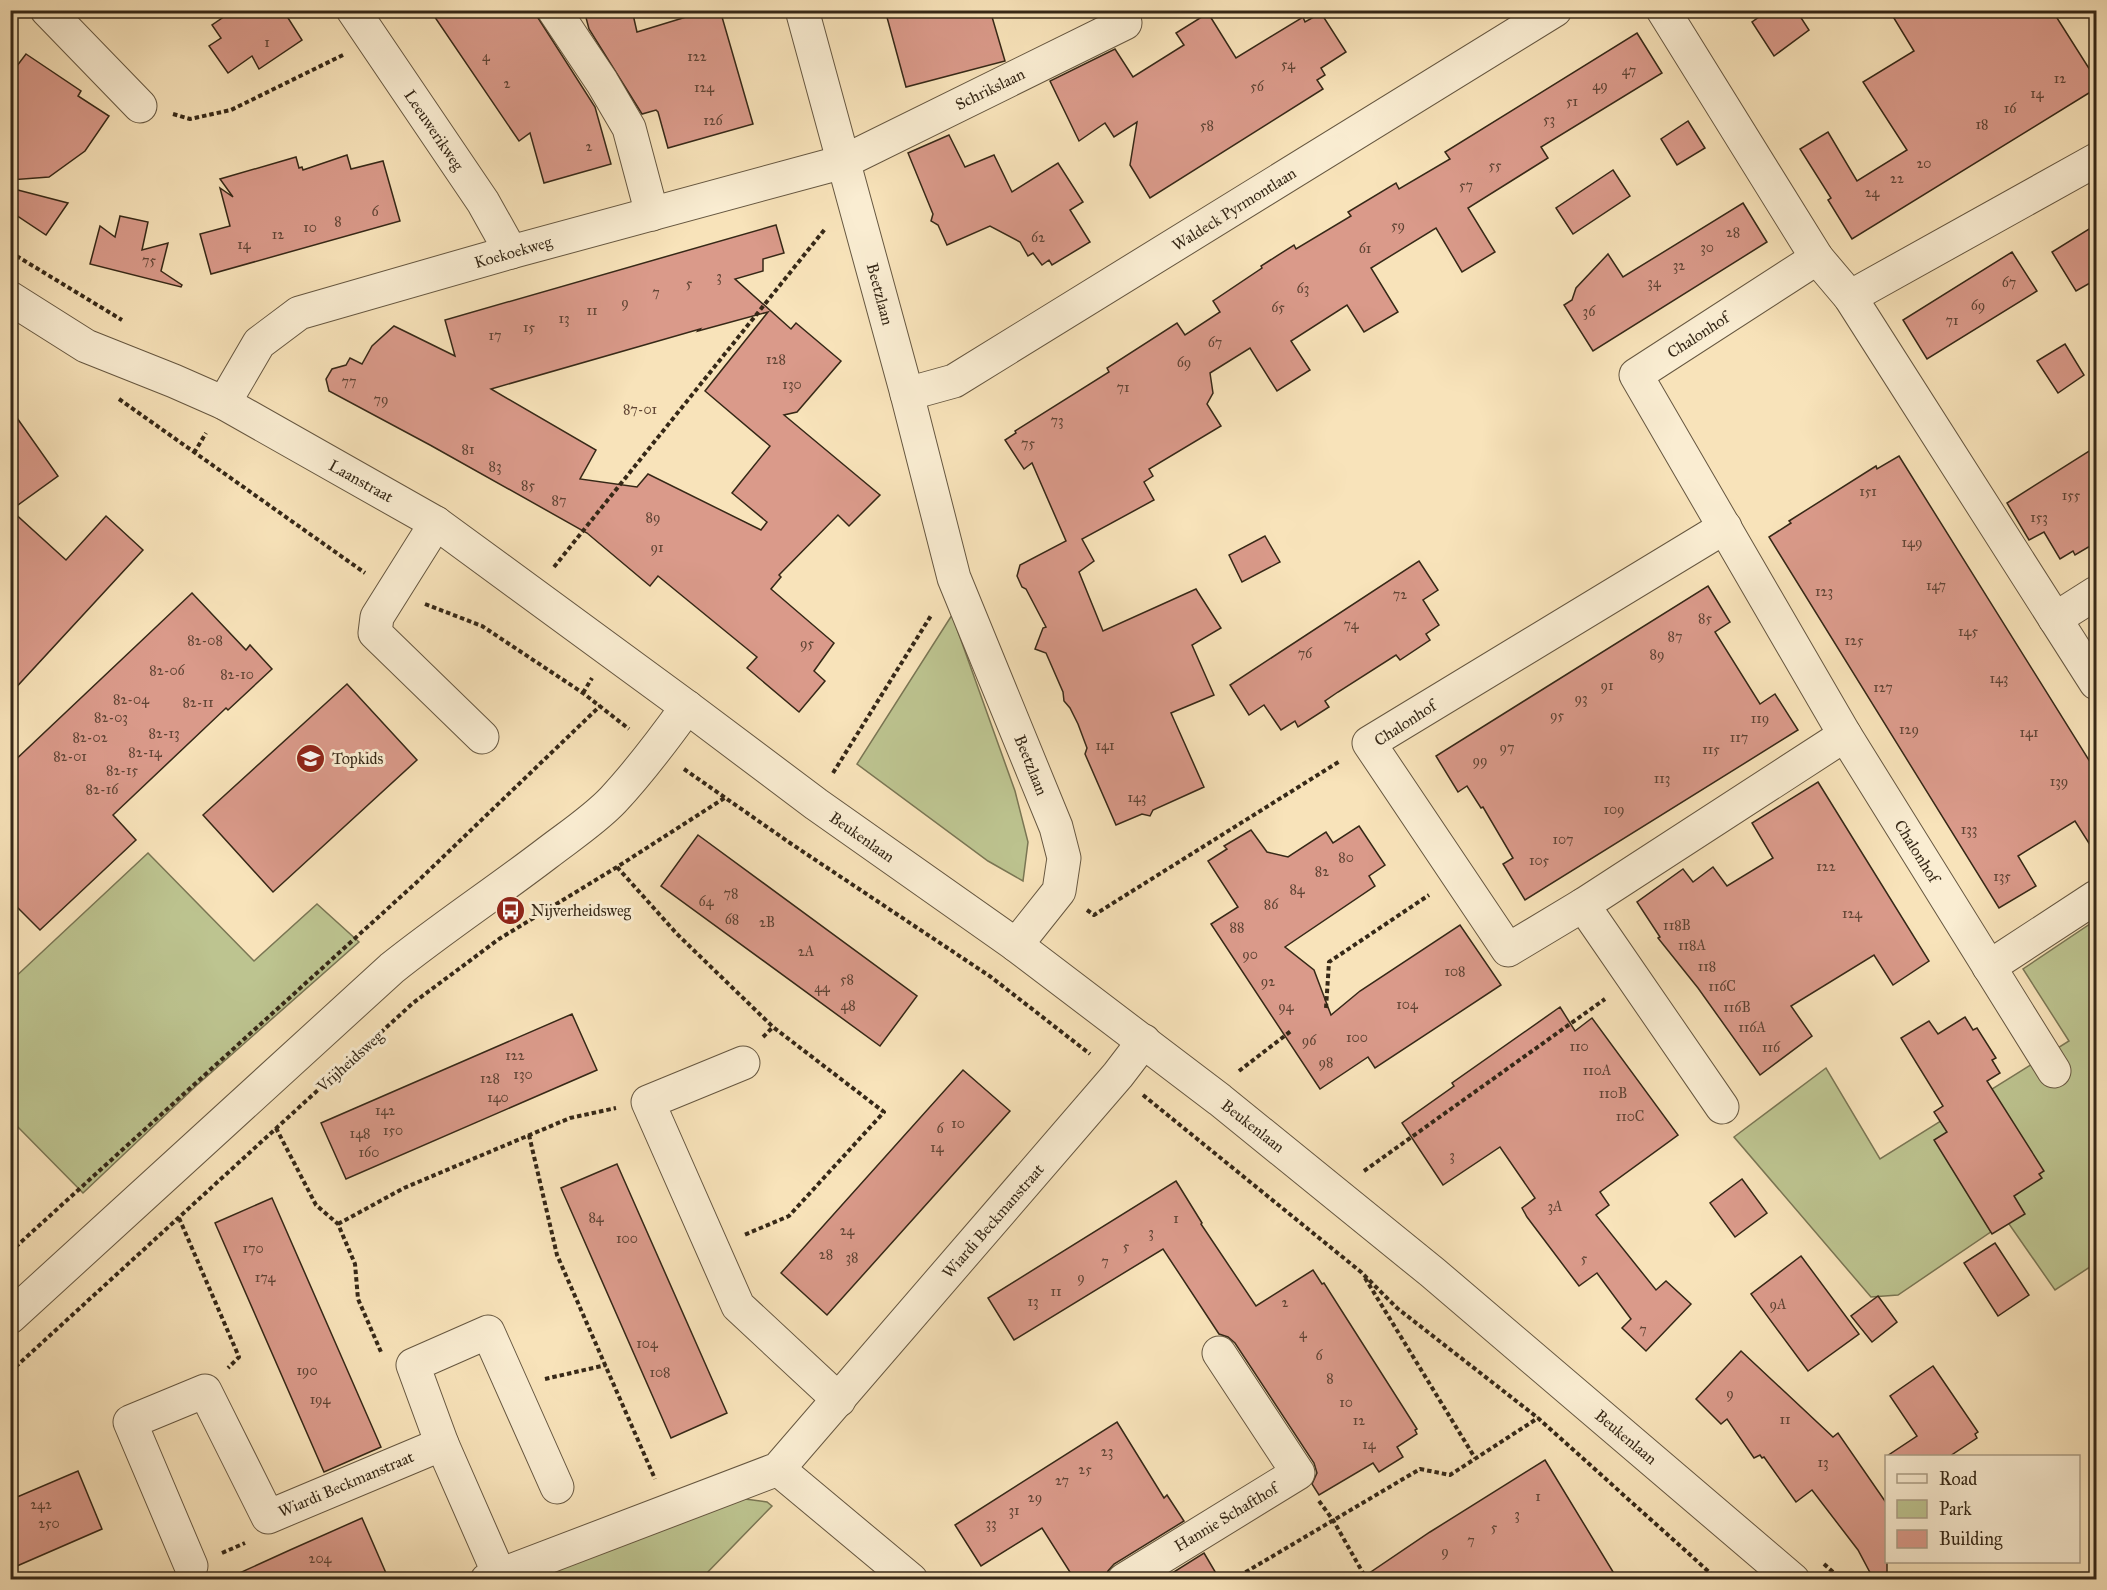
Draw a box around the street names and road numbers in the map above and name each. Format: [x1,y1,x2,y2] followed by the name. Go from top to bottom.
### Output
[952,64,1028,114] street label: Schrikslaan
[399,86,468,175] street label: Leeuwerikweg
[1168,163,1300,255] street label: Waldeck Pyrmontlaan
[472,232,555,273] street label: Koekoekweg
[863,261,897,327] street label: Beetzlaan
[1663,307,1735,362] street label: Chalonhof
[325,456,397,507] street label: Laanstraat
[1370,695,1442,750] street label: Chalonhof
[1010,732,1052,798] street label: Beetzlaan
[826,808,898,866] street label: Beukenlaan
[1890,816,1945,888] street label: Chalonhof
[312,1026,388,1097] street label: Vrijheidsweg
[1218,1095,1289,1157] street label: Beukenlaan
[938,1160,1048,1282] street label: Wiardi Beckmanstraat
[1591,1406,1661,1469] street label: Beukenlaan
[276,1447,417,1521] street label: Wiardi Beckmanstraat
[1171,1477,1283,1555] street label: Hannie Schafthof

